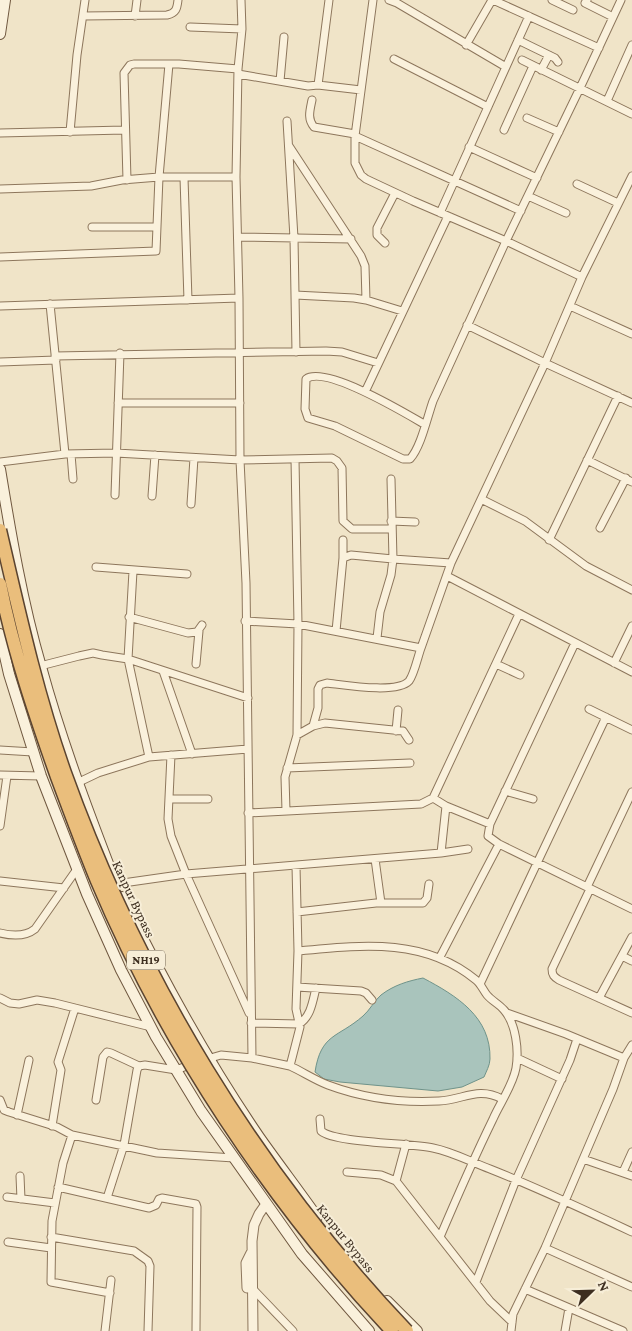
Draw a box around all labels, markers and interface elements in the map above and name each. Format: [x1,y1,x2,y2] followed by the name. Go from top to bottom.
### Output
[109,858,159,940] street label: Kanpur Bypass
[127,950,165,970] road number: NH19
[314,1201,378,1275] street label: Kanpur Bypass
[567,1266,617,1316] north arrow
[595,1278,613,1294] text: N

